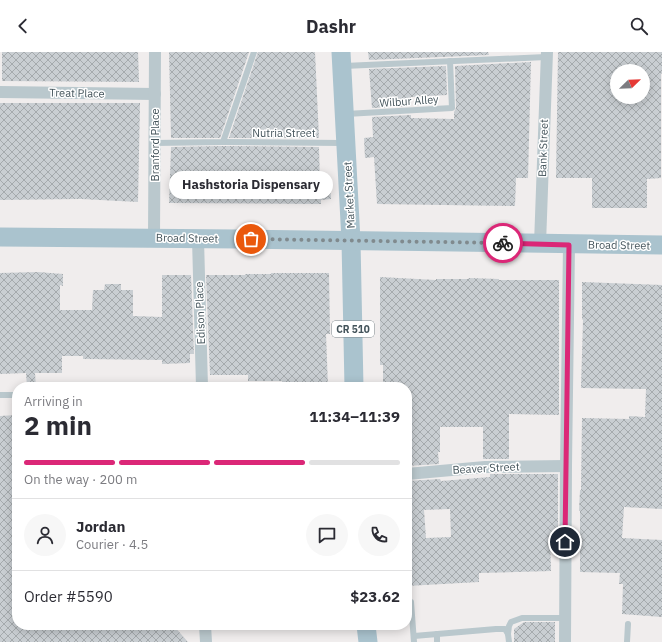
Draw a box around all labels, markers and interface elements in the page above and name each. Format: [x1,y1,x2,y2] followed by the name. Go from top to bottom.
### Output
[12,15,34,37] icon: back
[306,15,356,38] text: Dashr
[628,15,650,37] icon: search
[610,64,650,104] north arrow
[610,64,650,104] map controls
[49,86,105,100] street label: Treat Place
[379,92,440,110] street label: Wilbur Alley
[148,109,162,181] street label: Branford Place
[535,119,551,177] street label: Bank Street
[252,126,316,140] street label: Nutria Street
[340,161,358,229] street label: Market Street
[169,171,333,199] callout: Hashstoria Dispensary
[182,176,320,193] text: Hashstoria Dispensary
[234,222,268,256] pin
[483,223,523,263] courier
[240,228,262,250] icon: bag
[156,230,218,246] street label: Broad Street
[492,232,514,254] icon: bike
[588,237,650,253] street label: Broad Street
[192,281,208,345] street label: Edison Place
[332,321,374,337] road number: CR 510
[24,393,83,410] text: Arriving in
[309,407,400,426] text: 11:34–11:39
[24,408,92,442] text: 2 min
[452,459,520,477] street label: Beaver Street
[24,471,137,488] text: On the way · 200 m
[24,514,66,556] button: person
[306,514,348,556] button: chat
[358,514,400,556] button: phone
[76,517,125,536] text: Jordan
[548,525,582,559] pin
[554,531,576,553] icon: home
[76,536,148,553] text: Courier · 4.5
[24,587,113,606] text: Order #5590
[350,587,400,606] text: $23.62

